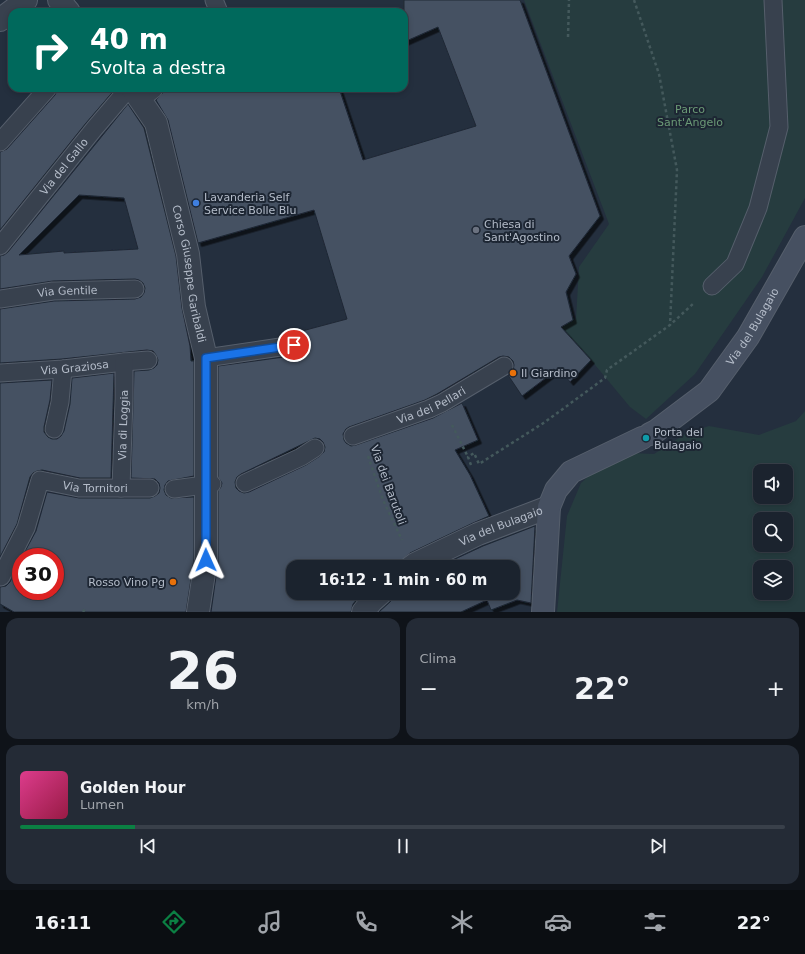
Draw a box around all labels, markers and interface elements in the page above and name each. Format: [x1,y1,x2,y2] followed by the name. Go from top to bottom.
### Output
[90,23,168,56] text: 40 m
[24,24,76,76] icon: right
[90,57,226,78] text: Svolta a destra
[657,103,723,129] park label: Parco Sant'Angelo
[37,135,91,197] street label: Via del Gallo
[204,191,296,217] place label: Lavanderia Self Service Bolle Blu
[191,198,201,208] marker: Lavanderia Self Service Bolle Blu
[170,204,209,344] street label: Corso Giuseppe Garibaldi
[484,218,560,244] place label: Chiesa di Sant'Agostino
[471,225,481,235] marker: Chiesa di Sant'Agostino
[37,283,98,300] street label: Via Gentile
[723,285,781,368] street label: Via del Bulagaio
[277,328,311,362] pin
[283,334,305,356] icon: arrive
[40,357,110,377] street label: Via Graziosa
[521,367,577,380] place label: Il Giardino
[508,368,518,378] marker: Il Giardino
[395,384,468,426] street label: Via dei Pellari
[115,390,131,461] street label: Via di Loggia
[654,426,703,452] place label: Porta del Bulagaio
[641,433,651,443] marker: Porta del Bulagaio
[368,443,408,527] street label: Via dei Barutoli
[753,464,793,600] map controls
[753,464,793,504] button: sound
[62,478,128,495] street label: Via Tornitori
[457,503,545,549] street label: Via del Bulagaio
[753,512,793,552] button: search
[185,539,227,581] position arrow
[12,548,64,600] speed limit sign: 30
[753,560,793,600] button: layers
[319,571,487,589] text: 16:12 · 1 min · 60 m
[88,576,165,589] place label: Rosso Vino Pg
[168,577,178,587] marker: Rosso Vino Pg
[167,641,239,701] text: 26
[420,651,456,666] text: Clima
[574,671,631,706] text: 22°
[420,676,438,701] text: −
[767,676,785,701] text: +
[186,697,219,712] text: km/h
[80,779,186,797] text: Golden Hour
[80,797,124,812] text: Lumen
[137,835,159,857] icon: previous
[392,835,414,857] icon: pause
[647,835,669,857] icon: next
[160,908,188,936] icon: directions
[256,908,284,936] icon: music
[352,908,380,936] icon: phone
[448,908,476,936] icon: climate
[544,908,572,936] icon: car
[641,908,669,936] icon: filters
[34,912,91,933] text: 16:11
[737,912,771,933] text: 22°

